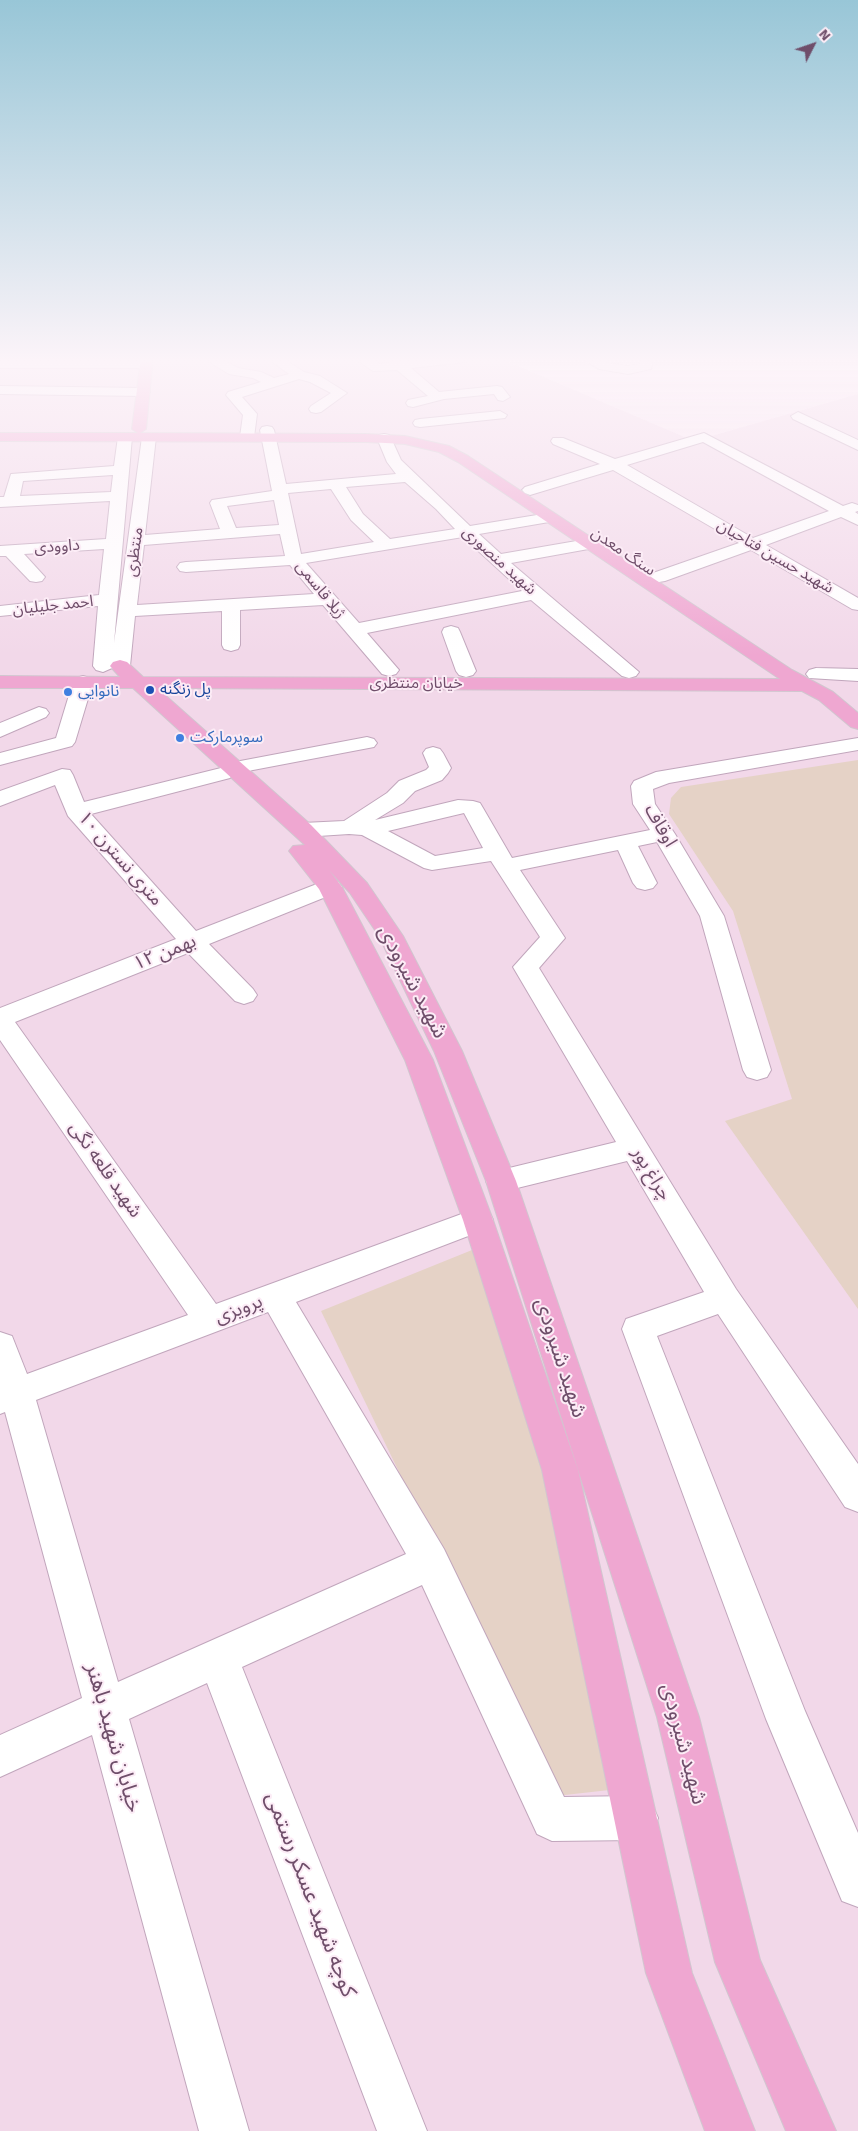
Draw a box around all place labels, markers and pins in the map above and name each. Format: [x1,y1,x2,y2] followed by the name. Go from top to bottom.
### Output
[160,680,211,700] place label: پل زنگنه
[78,682,119,702] place label: نانوایی
[144,684,156,696] marker: پل زنگنه
[62,686,74,698] marker: نانوایی
[190,728,263,748] place label: سوپرمارکت
[174,732,186,744] marker: سوپرمارکت

